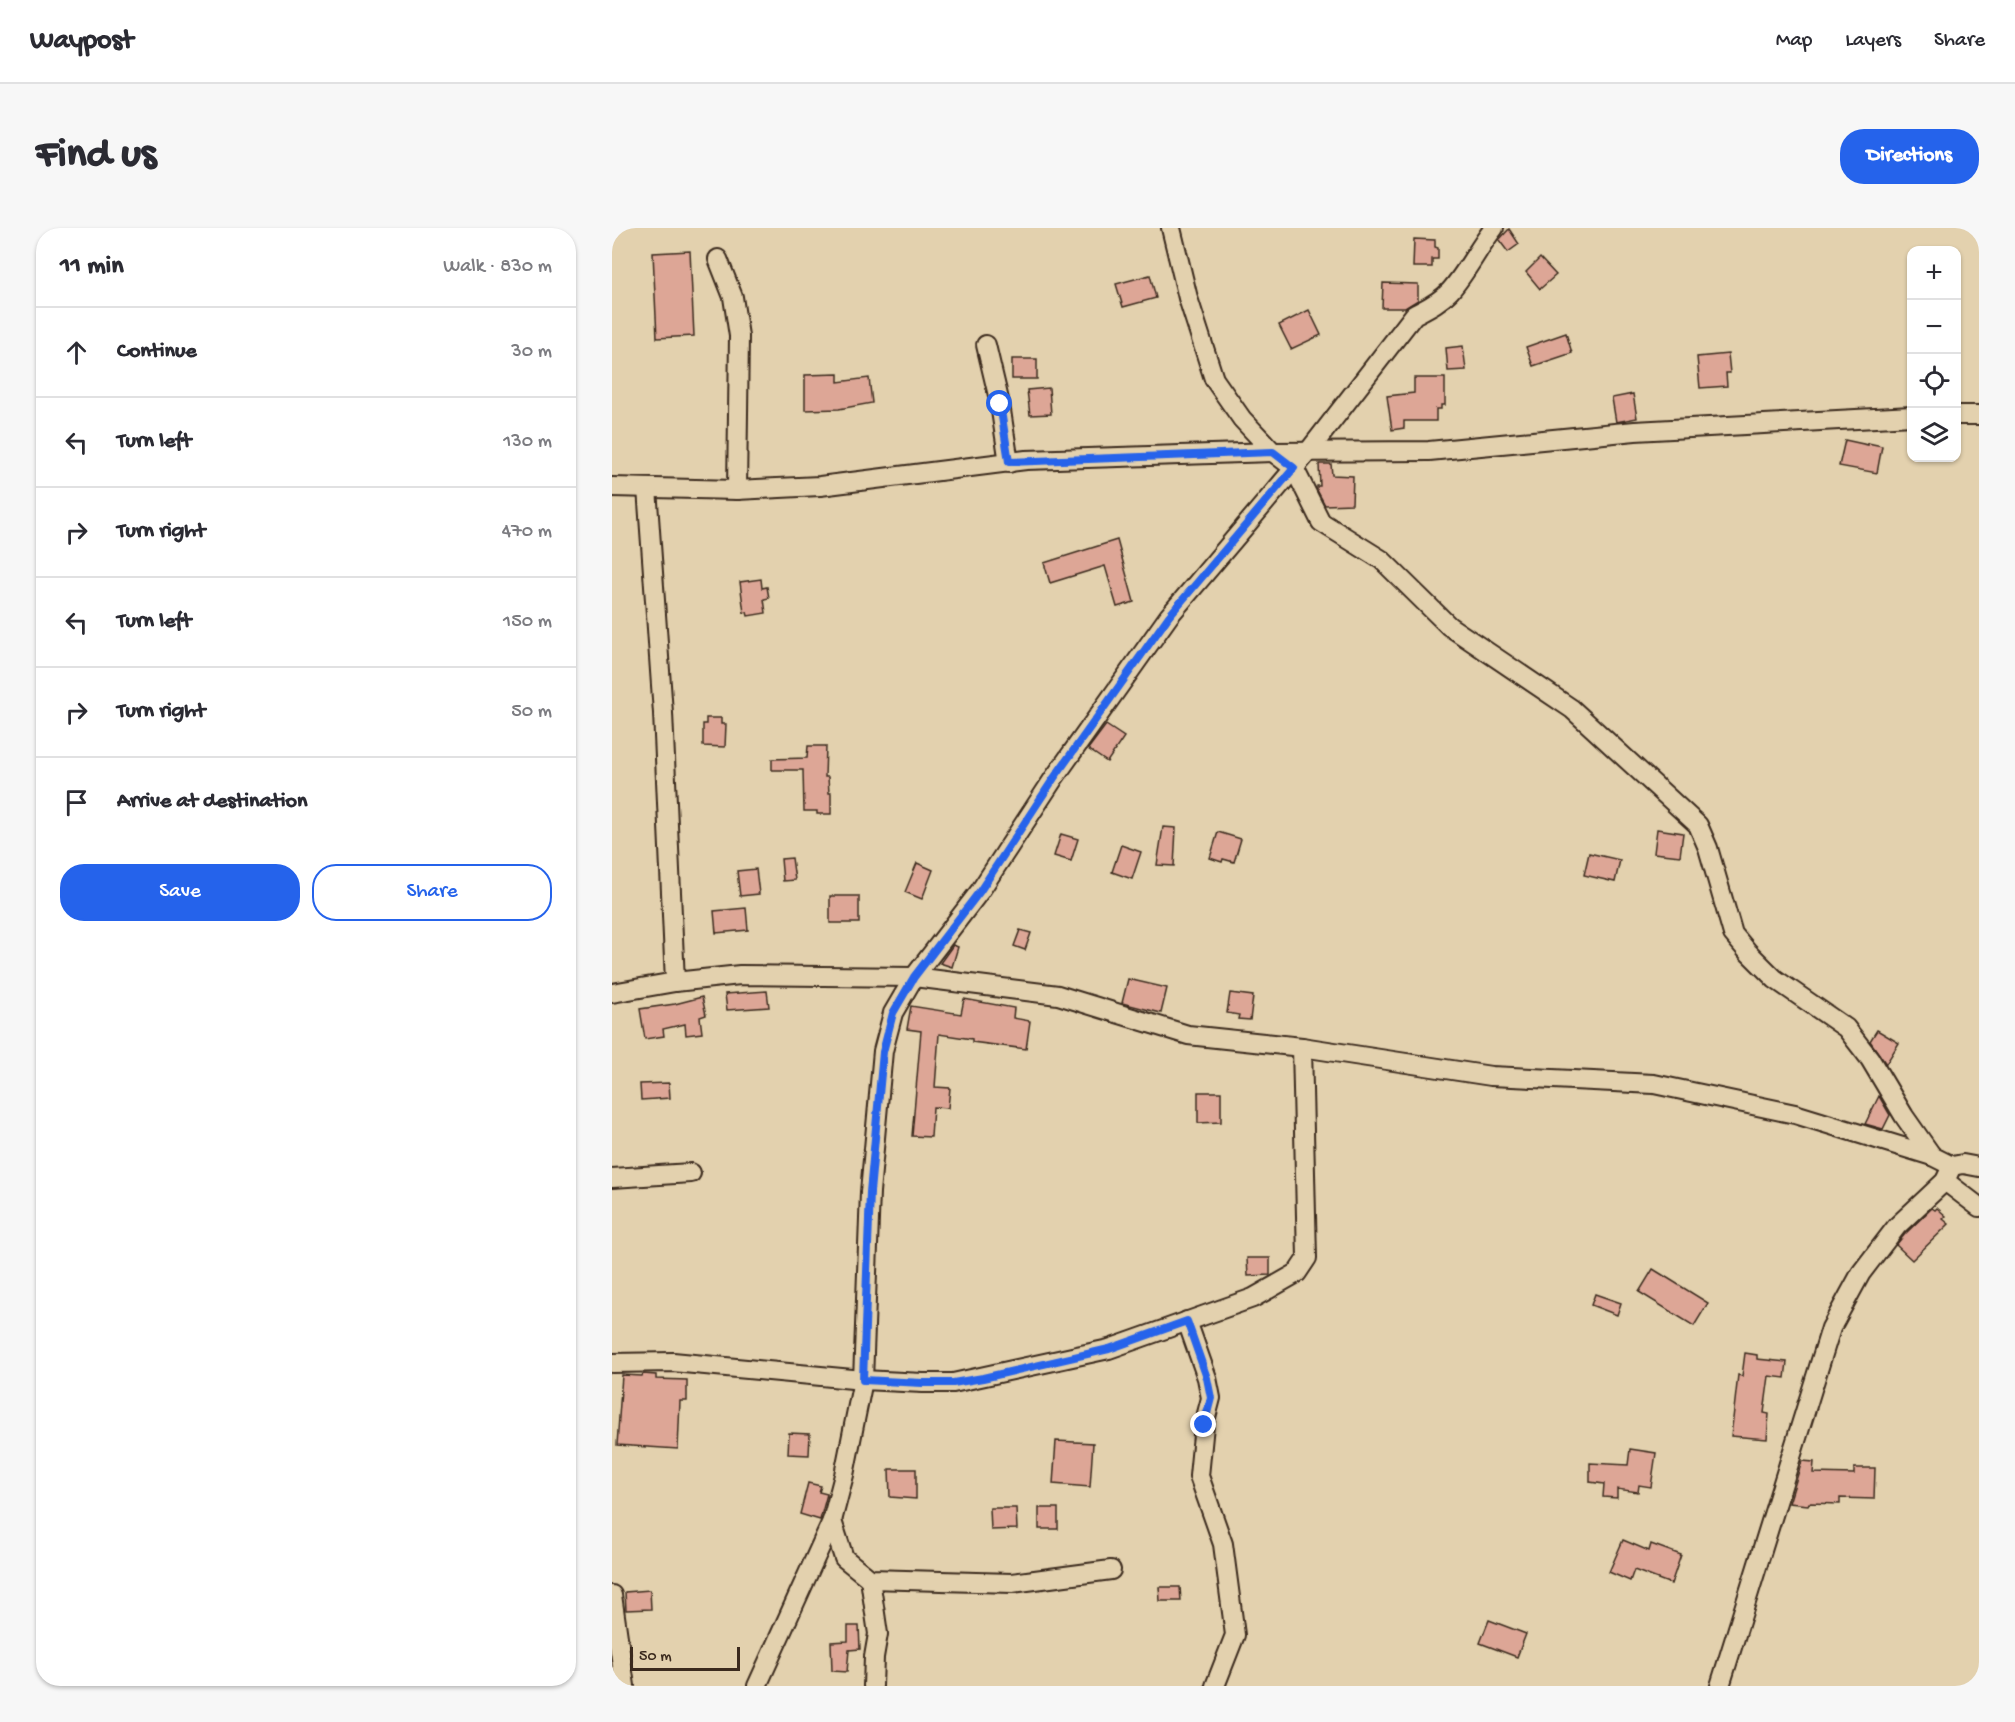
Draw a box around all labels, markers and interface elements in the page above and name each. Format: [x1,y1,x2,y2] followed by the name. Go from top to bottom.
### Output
[30,25,133,58] text: Waypost
[1776,29,1812,54] text: Map
[1845,29,1901,54] text: Layers
[1934,29,1985,54] text: Share
[1840,129,1979,184] button: Directions
[36,132,156,181] text: Find us
[1907,246,1961,462] map controls
[1907,246,1961,300] button: +
[60,252,124,283] text: 11 min
[443,256,552,279] text: Walk · 830 m
[1907,300,1961,354] button: −
[60,336,93,369] icon: ahead
[117,339,197,365] text: Continue
[511,341,552,364] text: 30 m
[1907,354,1961,408] button: locate
[986,390,1012,416] route start
[1907,408,1961,462] button: layers
[60,426,93,459] icon: left
[117,429,191,455] text: Turn left
[503,431,552,454] text: 130 m
[60,516,93,549] icon: right
[117,519,205,545] text: Turn right
[502,521,552,544] text: 470 m
[60,606,93,639] icon: left
[117,609,191,635] text: Turn left
[503,611,552,634] text: 150 m
[60,696,93,729] icon: right
[117,699,205,725] text: Turn right
[511,701,552,724] text: 50 m
[60,786,93,819] icon: arrive
[117,789,307,815] text: Arrive at destination
[60,864,300,921] button: Save
[312,864,552,921] button: Share
[1190,1411,1216,1437] route end
[630,1644,740,1672] scale bar
[639,1648,672,1667] text: 50 m

